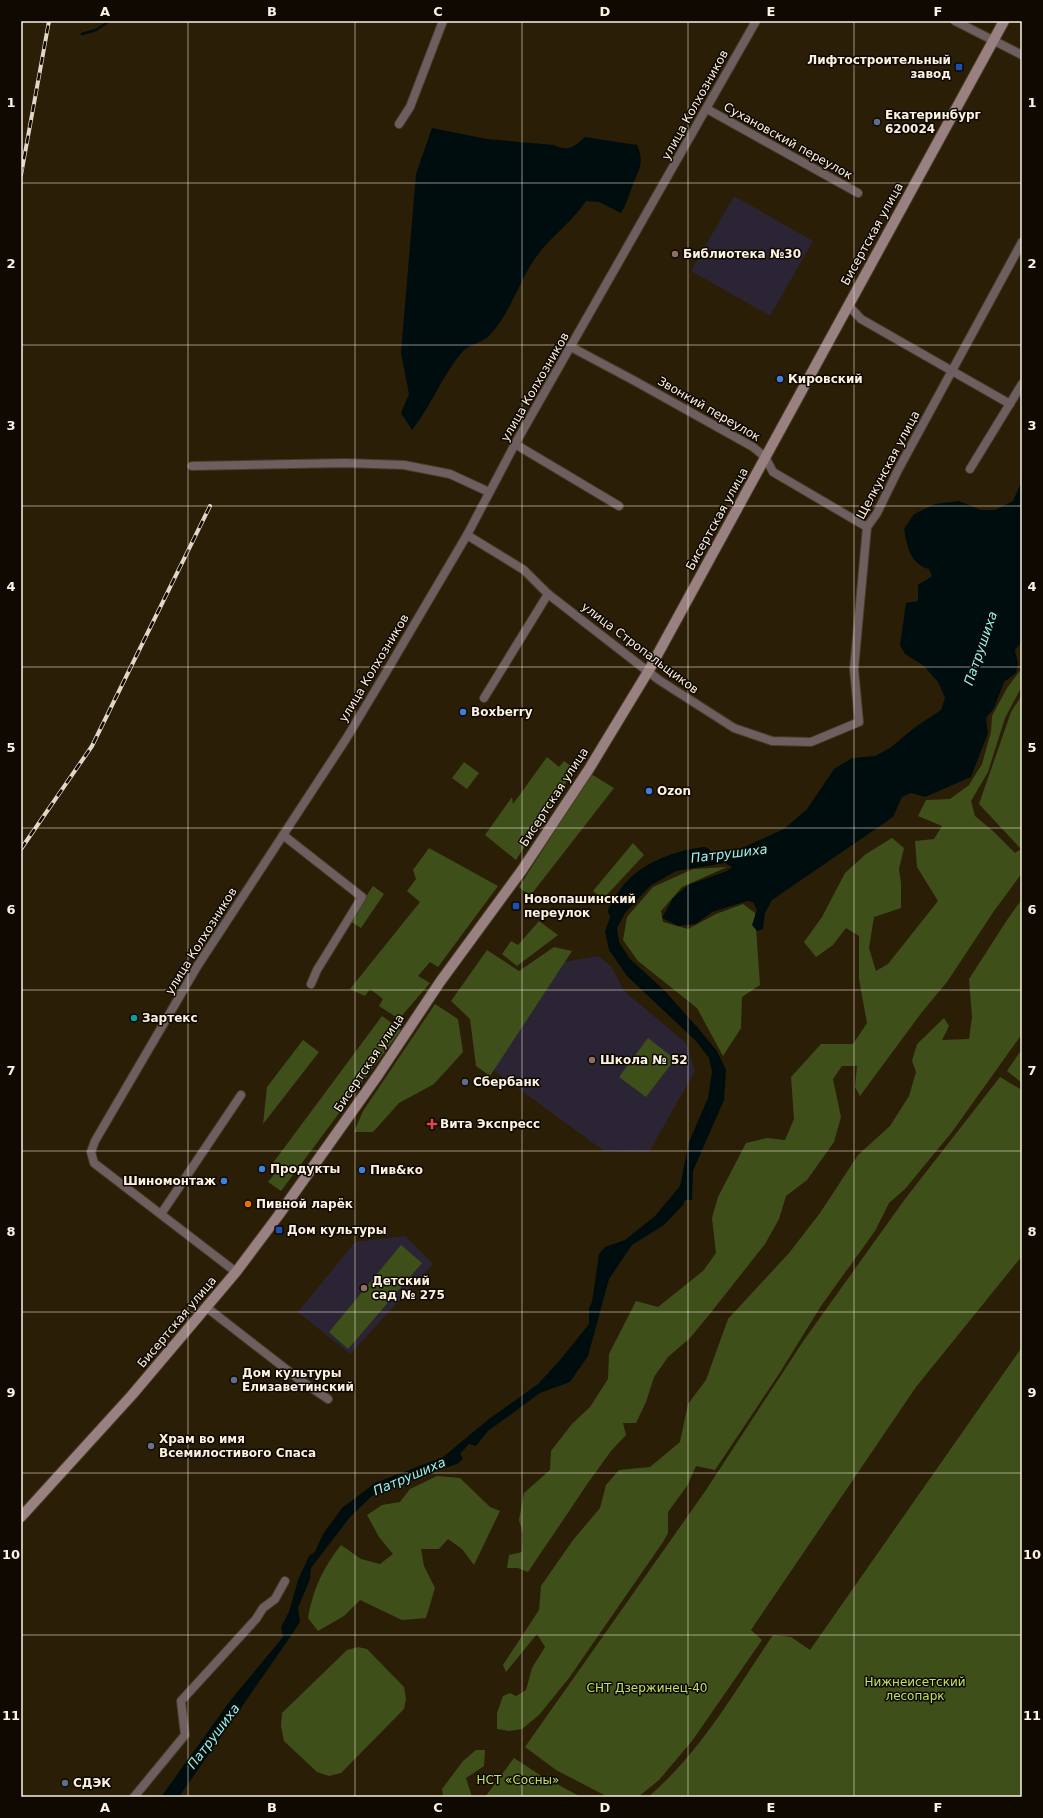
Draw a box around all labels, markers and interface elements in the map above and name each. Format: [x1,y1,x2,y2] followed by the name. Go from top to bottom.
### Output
[100,4,110,19] text: A
[267,4,277,19] text: B
[433,4,443,19] text: C
[600,4,611,19] text: D
[767,4,775,19] text: E
[934,4,942,19] text: F
[659,48,731,162] street label: улица Колхозников
[807,53,951,81] place label: Лифтостроительный завод
[954,62,964,72] marker: Лифтостроительный завод
[6,95,16,110] text: 1
[1027,95,1037,110] text: 1
[721,100,855,182] street label: Сухановский переулок
[885,108,981,136] place label: Екатеринбург 620024
[872,117,882,127] marker: Екатеринбург 620024
[838,180,906,288] street label: Бисертская улица
[683,247,801,261] place label: Библиотека №30
[670,249,680,259] marker: Библиотека №30
[6,256,16,271] text: 2
[1027,256,1037,271] text: 2
[498,330,572,444] street label: улица Колхозников
[788,372,863,386] place label: Кировский
[655,374,763,444] street label: Звонкий переулок
[775,374,785,384] marker: Кировский
[853,408,923,522] street label: Щелкунская улица
[6,418,16,433] text: 3
[1027,418,1037,433] text: 3
[683,465,751,573] street label: Бисертская улица
[6,579,16,594] text: 4
[1027,579,1037,594] text: 4
[579,599,701,697] street label: улица Стропальщиков
[961,609,1000,687] water label: Патрушиха
[336,611,412,725] street label: улица Колхозников
[471,705,533,719] place label: Boxberry
[458,707,468,717] marker: Boxberry
[6,740,16,755] text: 5
[1027,740,1037,755] text: 5
[517,745,591,849] street label: Бисертская улица
[657,784,691,798] place label: Ozon
[644,786,654,796] marker: Ozon
[690,841,768,866] water label: Патрушиха
[162,885,240,997] street label: улица Колхозников
[524,892,636,920] place label: Новопашинский переулок
[511,901,521,911] marker: Новопашинский переулок
[6,902,16,917] text: 6
[1027,902,1037,917] text: 6
[142,1011,198,1025] place label: Зартекс
[331,1011,407,1115] street label: Бисертская улица
[129,1013,139,1023] marker: Зартекс
[600,1053,688,1067] place label: Школа № 52
[587,1055,597,1065] marker: Школа № 52
[6,1063,16,1078] text: 7
[1027,1063,1037,1078] text: 7
[473,1075,540,1089] place label: Сбербанк
[460,1077,470,1087] marker: Сбербанк
[440,1117,540,1131] place label: Вита Экспресс
[427,1119,437,1129] marker: Вита Экспресс
[270,1162,340,1176] place label: Продукты
[370,1163,423,1177] place label: Пив&ко
[257,1164,267,1174] marker: Продукты
[357,1165,367,1175] marker: Пив&ко
[123,1174,216,1188] place label: Шиномонтаж
[219,1176,229,1186] marker: Шиномонтаж
[256,1197,353,1211] place label: Пивной ларёк
[243,1199,253,1209] marker: Пивной ларёк
[287,1223,386,1237] place label: Дом культуры
[6,1224,16,1239] text: 8
[1027,1224,1037,1239] text: 8
[274,1225,284,1235] marker: Дом культуры
[135,1273,219,1371] street label: Бисертская улица
[372,1274,445,1302] place label: Детский сад № 275
[359,1283,369,1293] marker: Детский сад № 275
[242,1366,354,1394] place label: Дом культуры Елизаветинский
[229,1375,239,1385] marker: Дом культуры Елизаветинский
[6,1385,16,1400] text: 9
[1027,1385,1037,1400] text: 9
[159,1432,316,1460] place label: Храм во имя Всемилостивого Спаса
[146,1441,156,1451] marker: Храм во имя Всемилостивого Спаса
[371,1454,448,1498] water label: Патрушиха
[2,1547,20,1562] text: 10
[1023,1547,1041,1562] text: 10
[864,1675,966,1703] park label: Нижнеисетский лесопарк
[587,1681,707,1695] park label: СНТ Дзержинец-40
[184,1701,243,1772] water label: Патрушиха
[2,1708,20,1723] text: 11
[1023,1708,1041,1723] text: 11
[477,1773,559,1787] park label: НСТ «Сосны»
[73,1776,111,1790] place label: СДЭК
[60,1778,70,1788] marker: СДЭК
[100,1800,110,1815] text: A
[267,1800,277,1815] text: B
[433,1800,443,1815] text: C
[600,1800,611,1815] text: D
[767,1800,775,1815] text: E
[934,1800,942,1815] text: F

